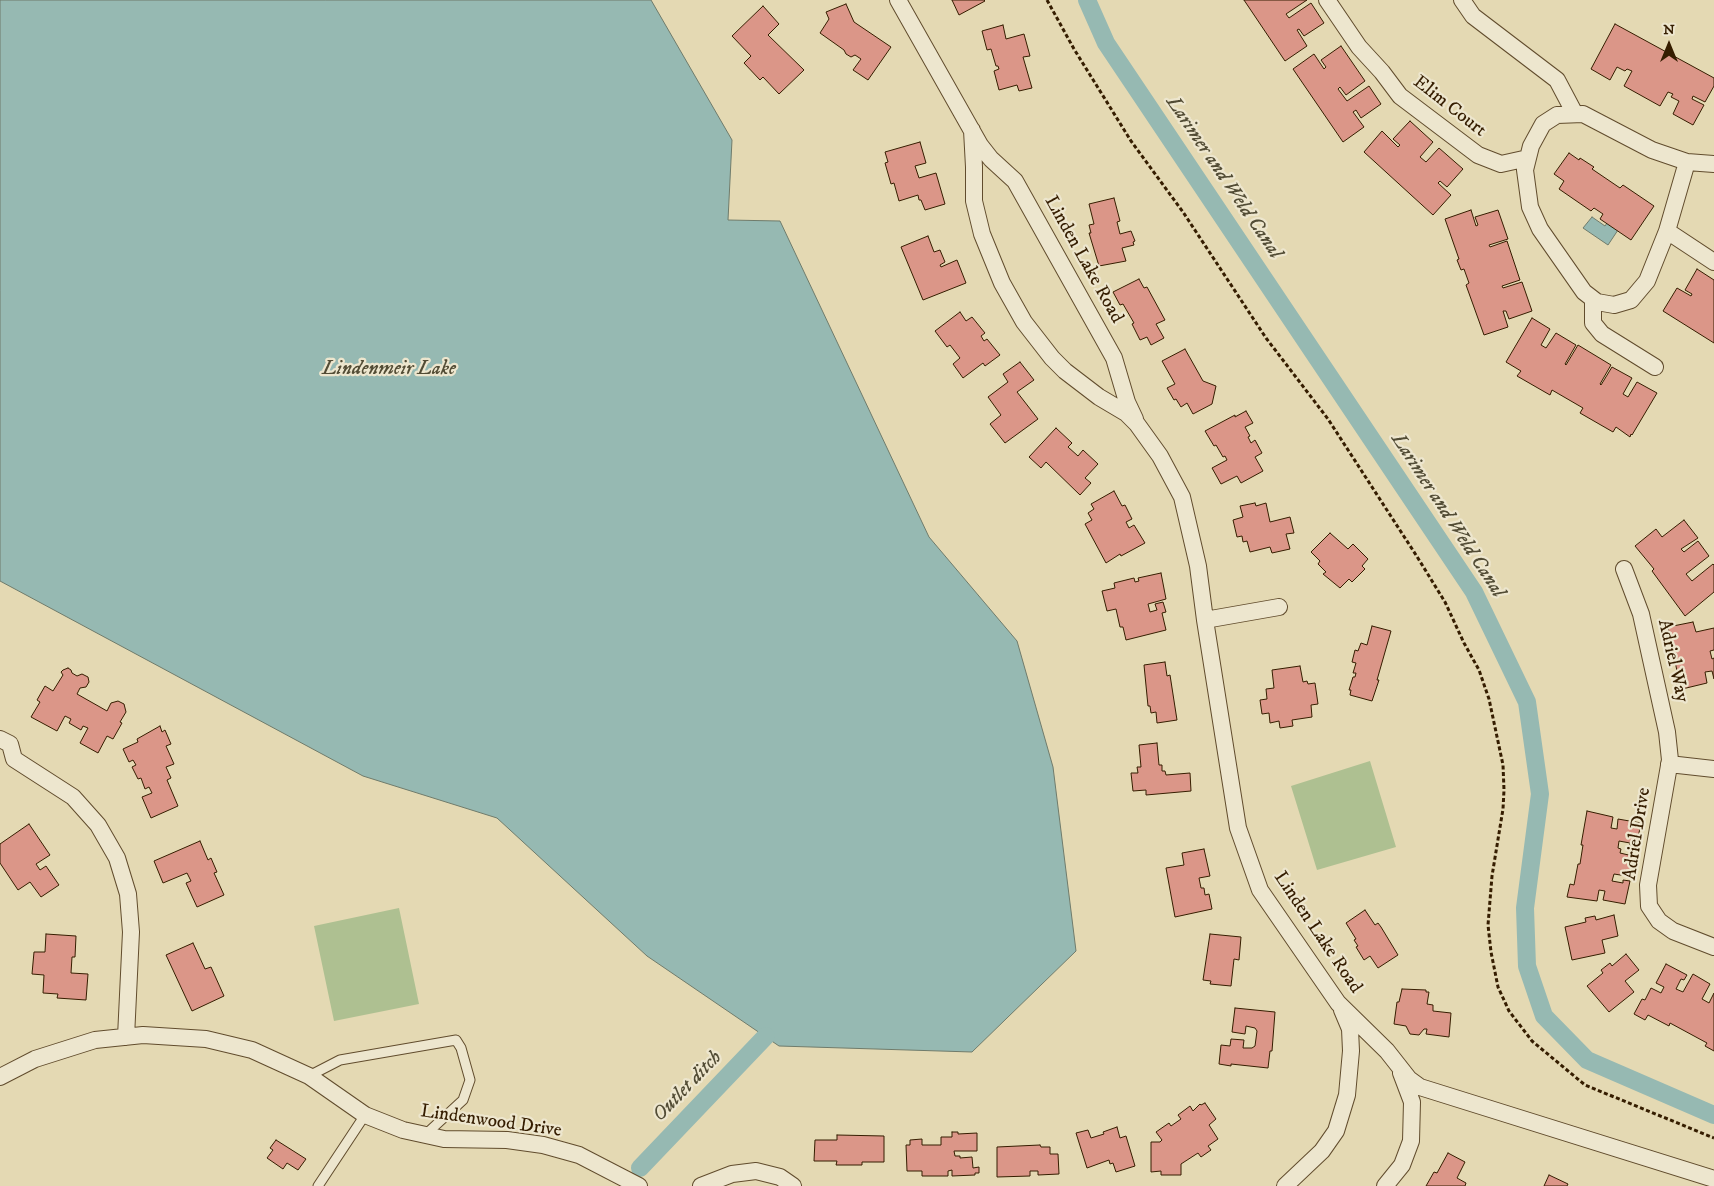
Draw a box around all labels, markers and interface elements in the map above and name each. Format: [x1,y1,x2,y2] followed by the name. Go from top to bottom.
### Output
[1644,20,1694,70] north arrow
[1663,21,1675,39] text: N
[1408,71,1490,143] street label: Elim Court
[1160,92,1286,264] water label: Larimer and Weld Canal
[1039,192,1127,328] street label: Linden Lake Road
[322,358,456,382] water label: Lindenmeir Lake
[1385,429,1509,603] water label: Larimer and Weld Canal
[1651,617,1693,705] street label: Adriel Way
[1619,786,1657,882] street label: Adriel Drive
[1268,868,1366,998] street label: Linden Lake Road
[648,1046,728,1128] water label: Outlet ditch
[419,1101,563,1143] street label: Lindenwood Drive

